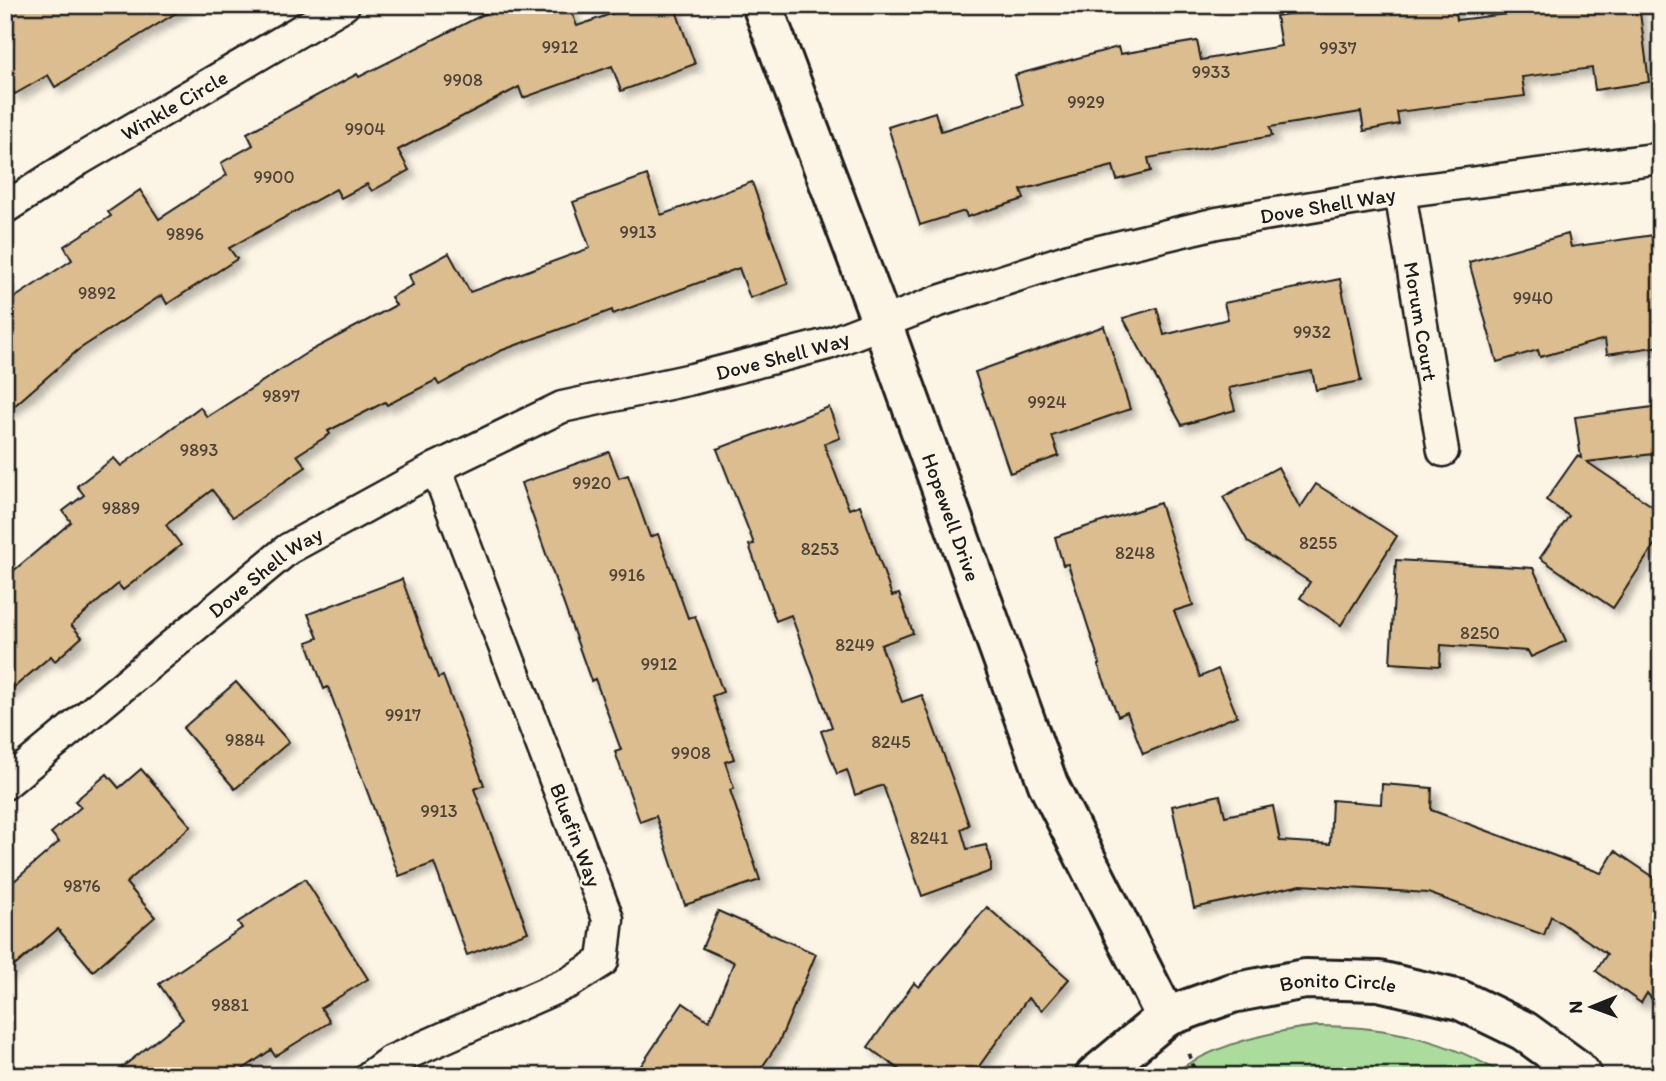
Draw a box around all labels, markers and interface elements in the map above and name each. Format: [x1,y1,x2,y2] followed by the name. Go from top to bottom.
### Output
[542,36,579,58] house number: 9912
[1319,37,1357,59] house number: 9937
[1192,61,1230,83] house number: 9933
[116,64,232,145] street label: Winkle Circle
[443,69,483,91] house number: 9908
[1067,91,1105,113] house number: 9929
[345,118,386,140] house number: 9904
[253,166,295,188] house number: 9900
[1258,180,1397,228] street label: Dove Shell Way
[620,221,657,243] house number: 9913
[166,223,204,245] house number: 9896
[1399,260,1444,383] street label: Morum Court
[78,282,117,304] house number: 9892
[1513,287,1553,309] house number: 9940
[1293,321,1332,343] house number: 9932
[713,324,853,385] street label: Dove Shell Way
[262,385,300,407] house number: 9897
[1027,391,1067,413] house number: 9924
[180,439,218,461] house number: 9893
[917,449,986,584] street label: Hopewell Drive
[572,472,612,494] house number: 9920
[102,497,140,519] house number: 9889
[203,520,326,623] street label: Dove Shell Way
[1299,532,1337,554] house number: 8255
[801,538,839,560] house number: 8253
[1115,542,1155,564] house number: 8248
[609,564,645,586] house number: 9916
[1460,622,1500,644] house number: 8250
[835,634,875,656] house number: 8249
[641,653,678,675] house number: 9912
[385,704,421,726] house number: 9917
[225,729,265,751] house number: 9884
[871,731,911,753] house number: 8245
[671,742,711,764] house number: 9908
[545,780,607,890] street label: Bluefin Way
[421,800,458,822] house number: 9913
[910,827,948,849] house number: 8241
[63,875,101,897] house number: 9876
[1277,966,1399,997] street label: Bonito Circle
[1558,972,1628,1042] north arrow
[211,994,249,1016] house number: 9881
[1564,1001,1587,1014] text: N

